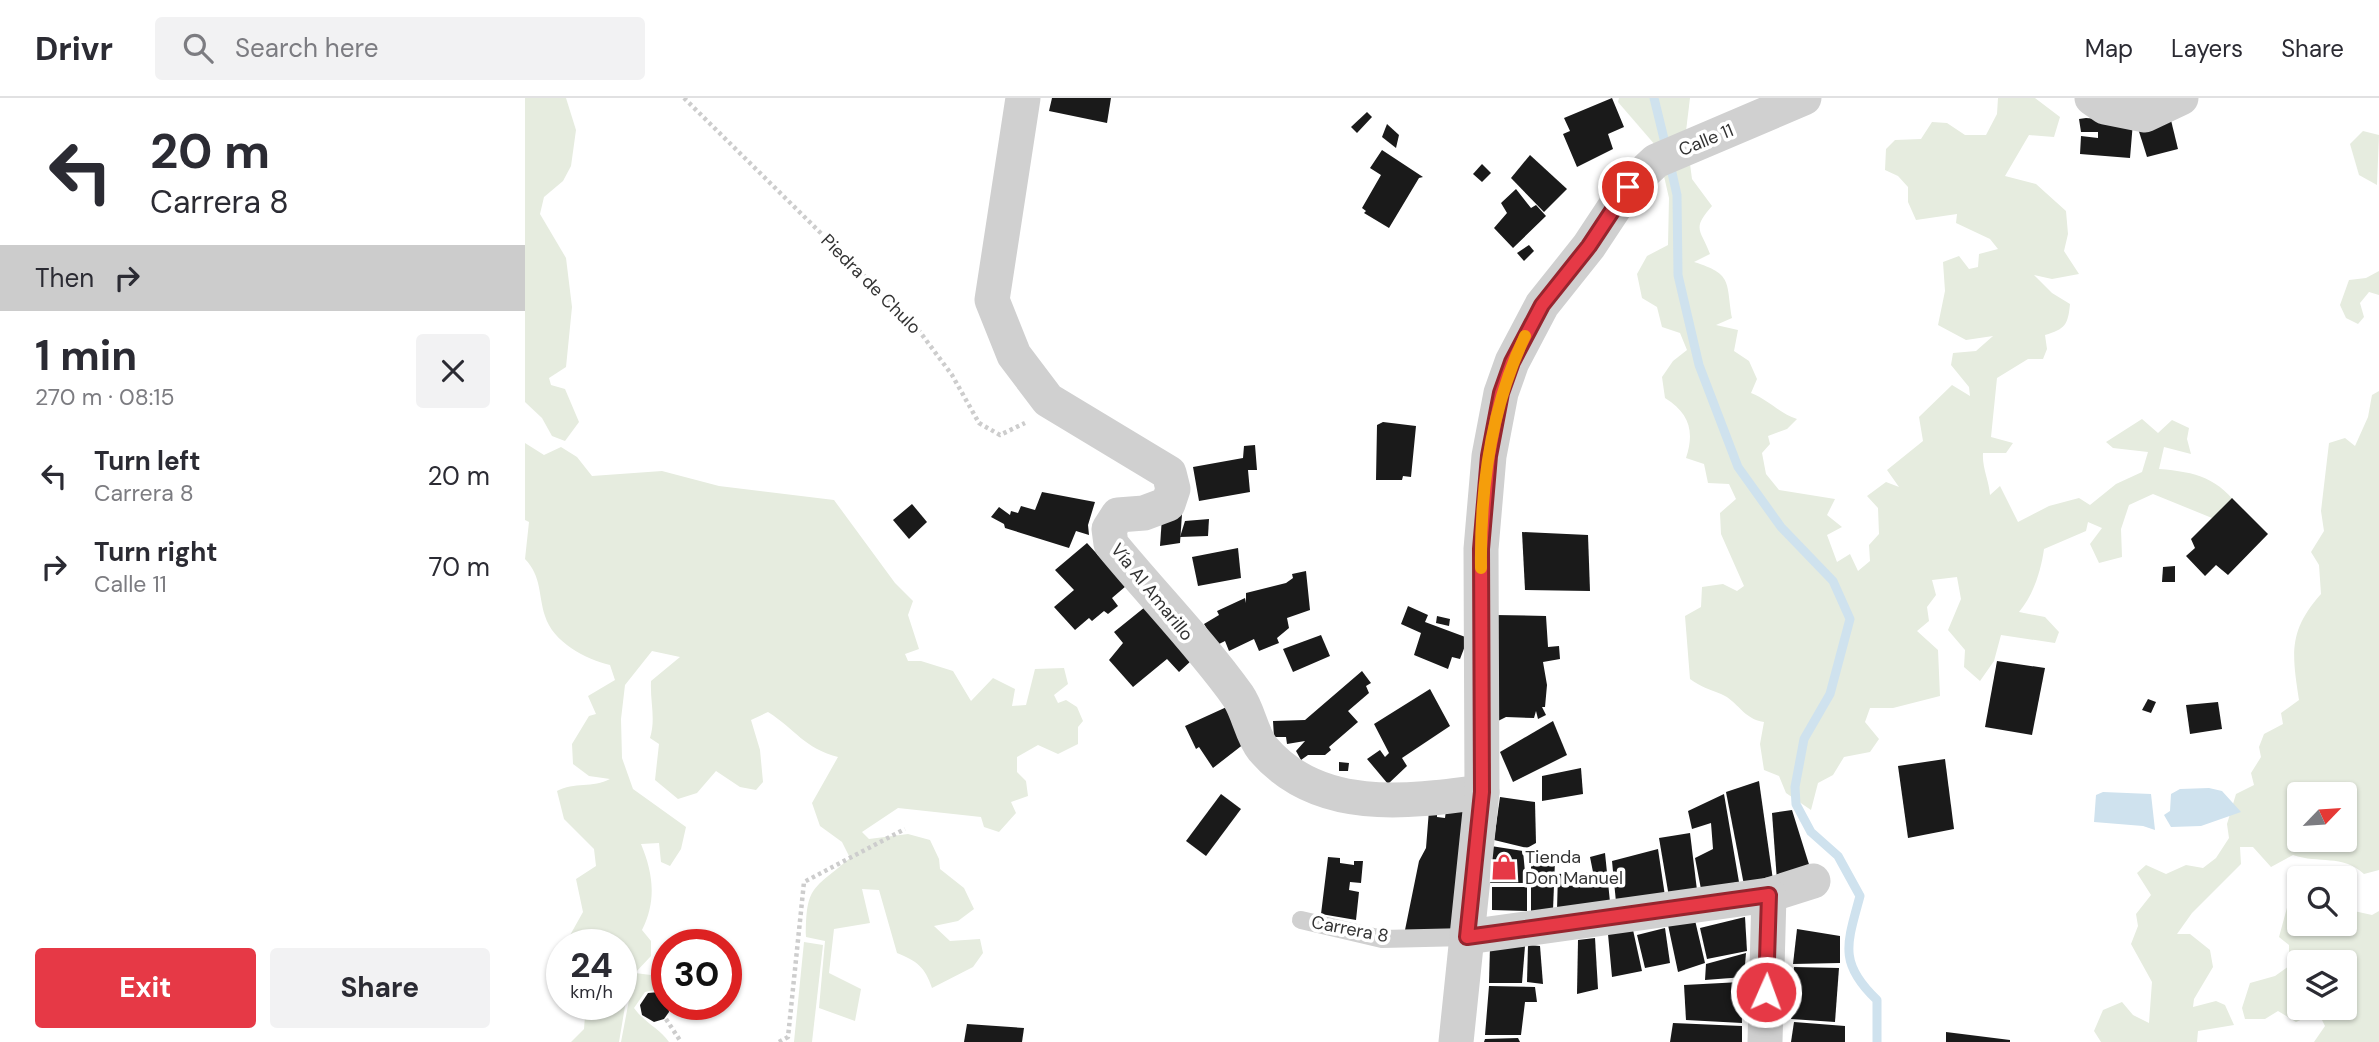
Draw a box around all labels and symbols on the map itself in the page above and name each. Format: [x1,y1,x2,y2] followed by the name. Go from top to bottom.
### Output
[1675,118,1737,162] street label: Calle 11
[1598,157,1658,217] pin
[816,229,926,339] street label: Piedra de Chulo
[1105,538,1199,646] street label: Vía Al Amarillo
[2287,782,2357,852] north arrow
[1525,845,1623,890] place label: Tienda Don Manuel
[1489,852,1519,882] shop icon: Tienda Don Manuel
[1309,910,1391,948] street label: Carrera 8
[651,929,742,1020] speed limit sign: 30
[1729,955,1803,1029] position arrow

